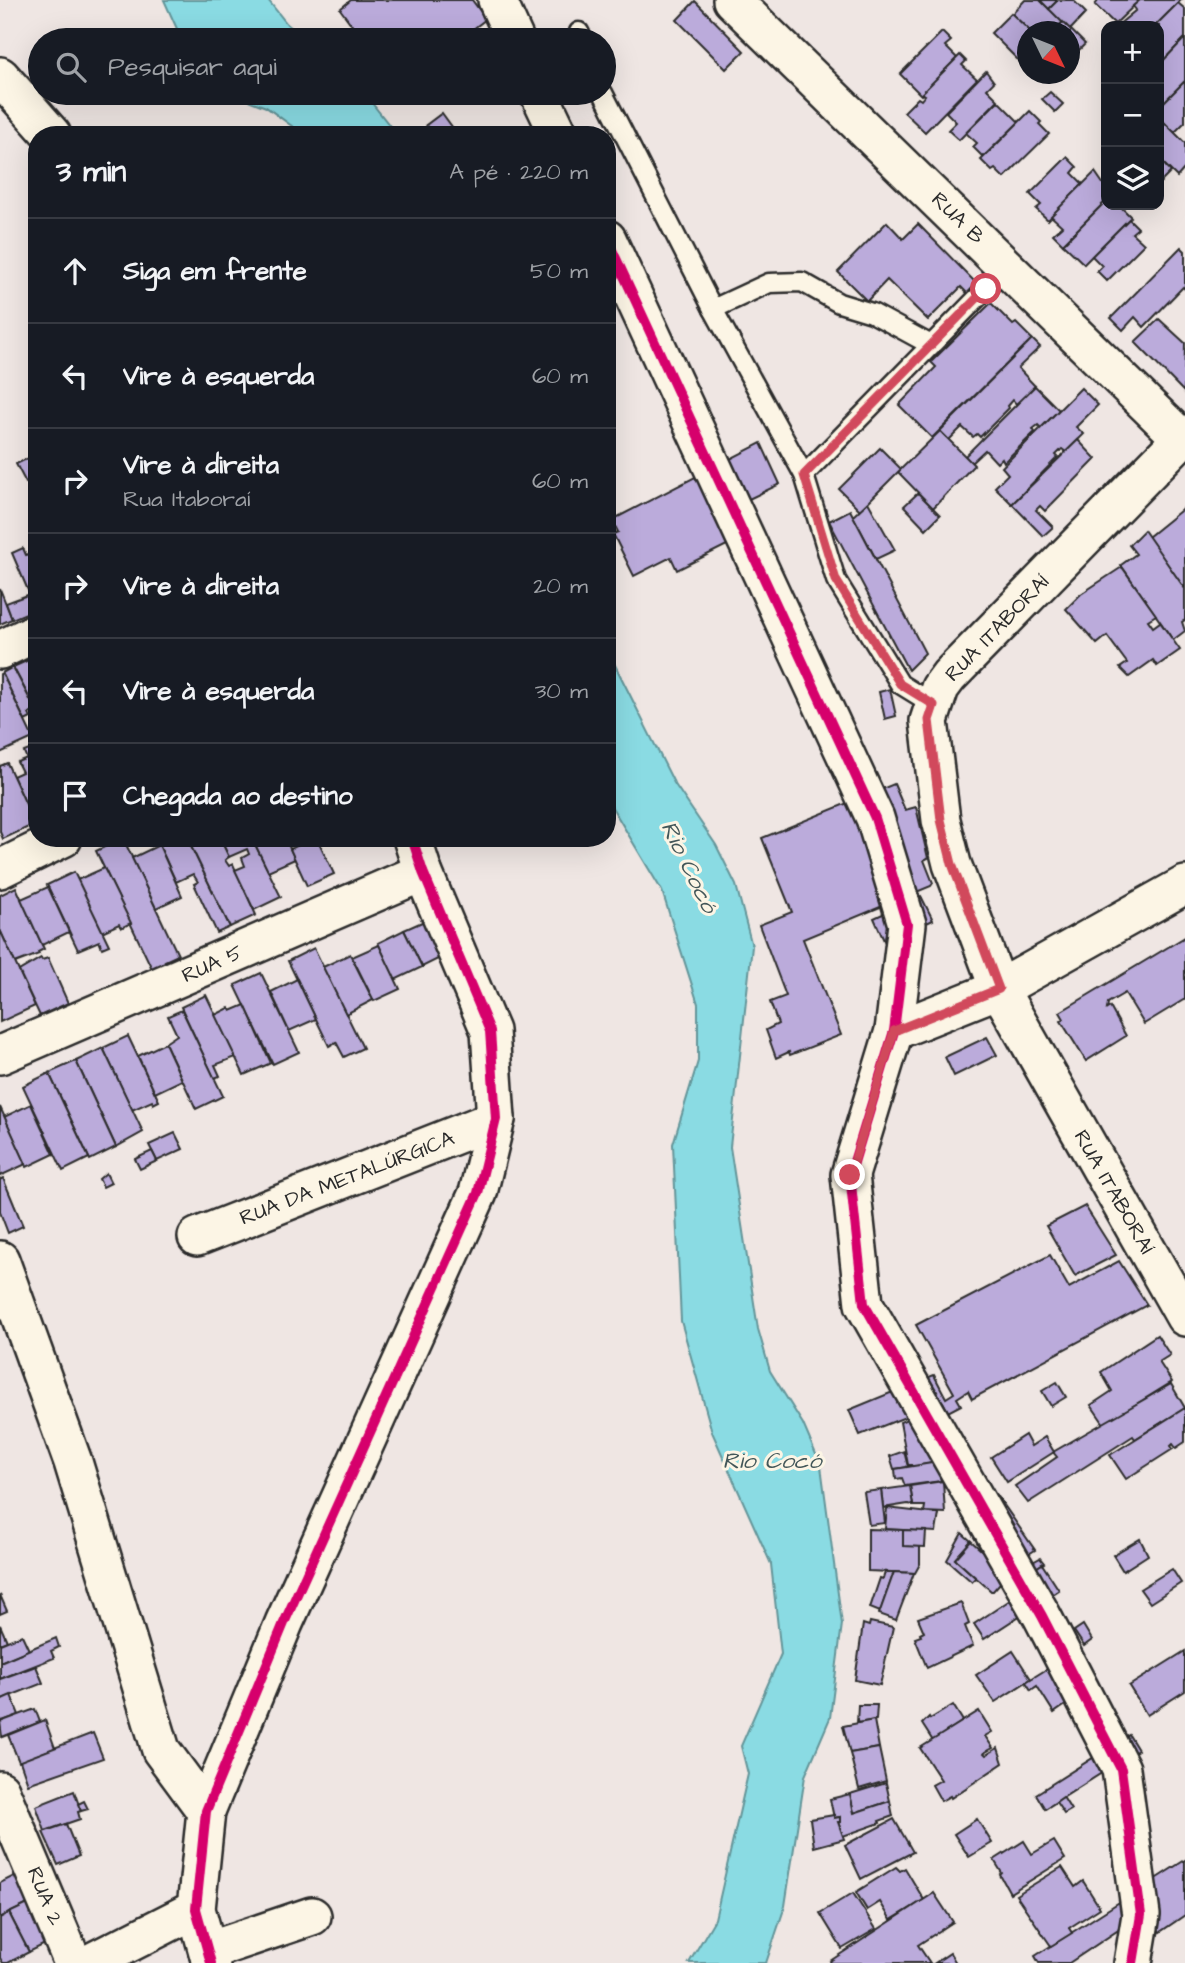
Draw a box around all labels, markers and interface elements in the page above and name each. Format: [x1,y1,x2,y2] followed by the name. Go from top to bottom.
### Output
[1017,21,1080,84] north arrow
[1101,21,1164,210] map controls
[1101,21,1164,84] button: +
[28,28,616,105] search box
[52,48,90,86] icon: search
[108,49,277,85] text: Pesquisar aqui
[1101,84,1164,147] button: −
[1101,147,1164,210] button: layers
[56,151,126,193] text: 3 min
[449,156,588,188] text: A pé · 220 m
[925,185,991,251] street label: RUA B
[56,252,94,290] icon: ahead
[123,253,307,289] text: Siga em frente
[530,255,588,287] text: 50 m
[970,273,1001,304] route start
[56,357,94,395] icon: left
[123,358,314,394] text: Vire à esquerda
[532,360,588,392] text: 60 m
[123,447,279,483] text: Vire à direita
[56,462,94,500] icon: right
[532,465,588,497] text: 60 m
[123,483,250,515] text: Rua Itaboraí
[56,567,94,605] icon: right
[123,568,279,604] text: Vire à direita
[938,568,1056,688] street label: RUA ITABORAÍ
[533,570,588,602] text: 20 m
[56,672,94,710] icon: left
[123,673,314,709] text: Vire à esquerda
[535,675,588,707] text: 30 m
[56,777,94,815] icon: arrive
[123,778,353,814] text: Chegada ao destino
[653,816,726,920] water label: Rio Cocó
[177,938,247,990] street label: RUA 5
[235,1123,459,1232] street label: RUA DA METALÚRGICA
[1067,1125,1161,1259] street label: RUA ITABORAÍ
[834,1159,865,1190] route end
[723,1445,823,1477] water label: Rio Cocó
[20,1862,70,1930] street label: RUA 2

